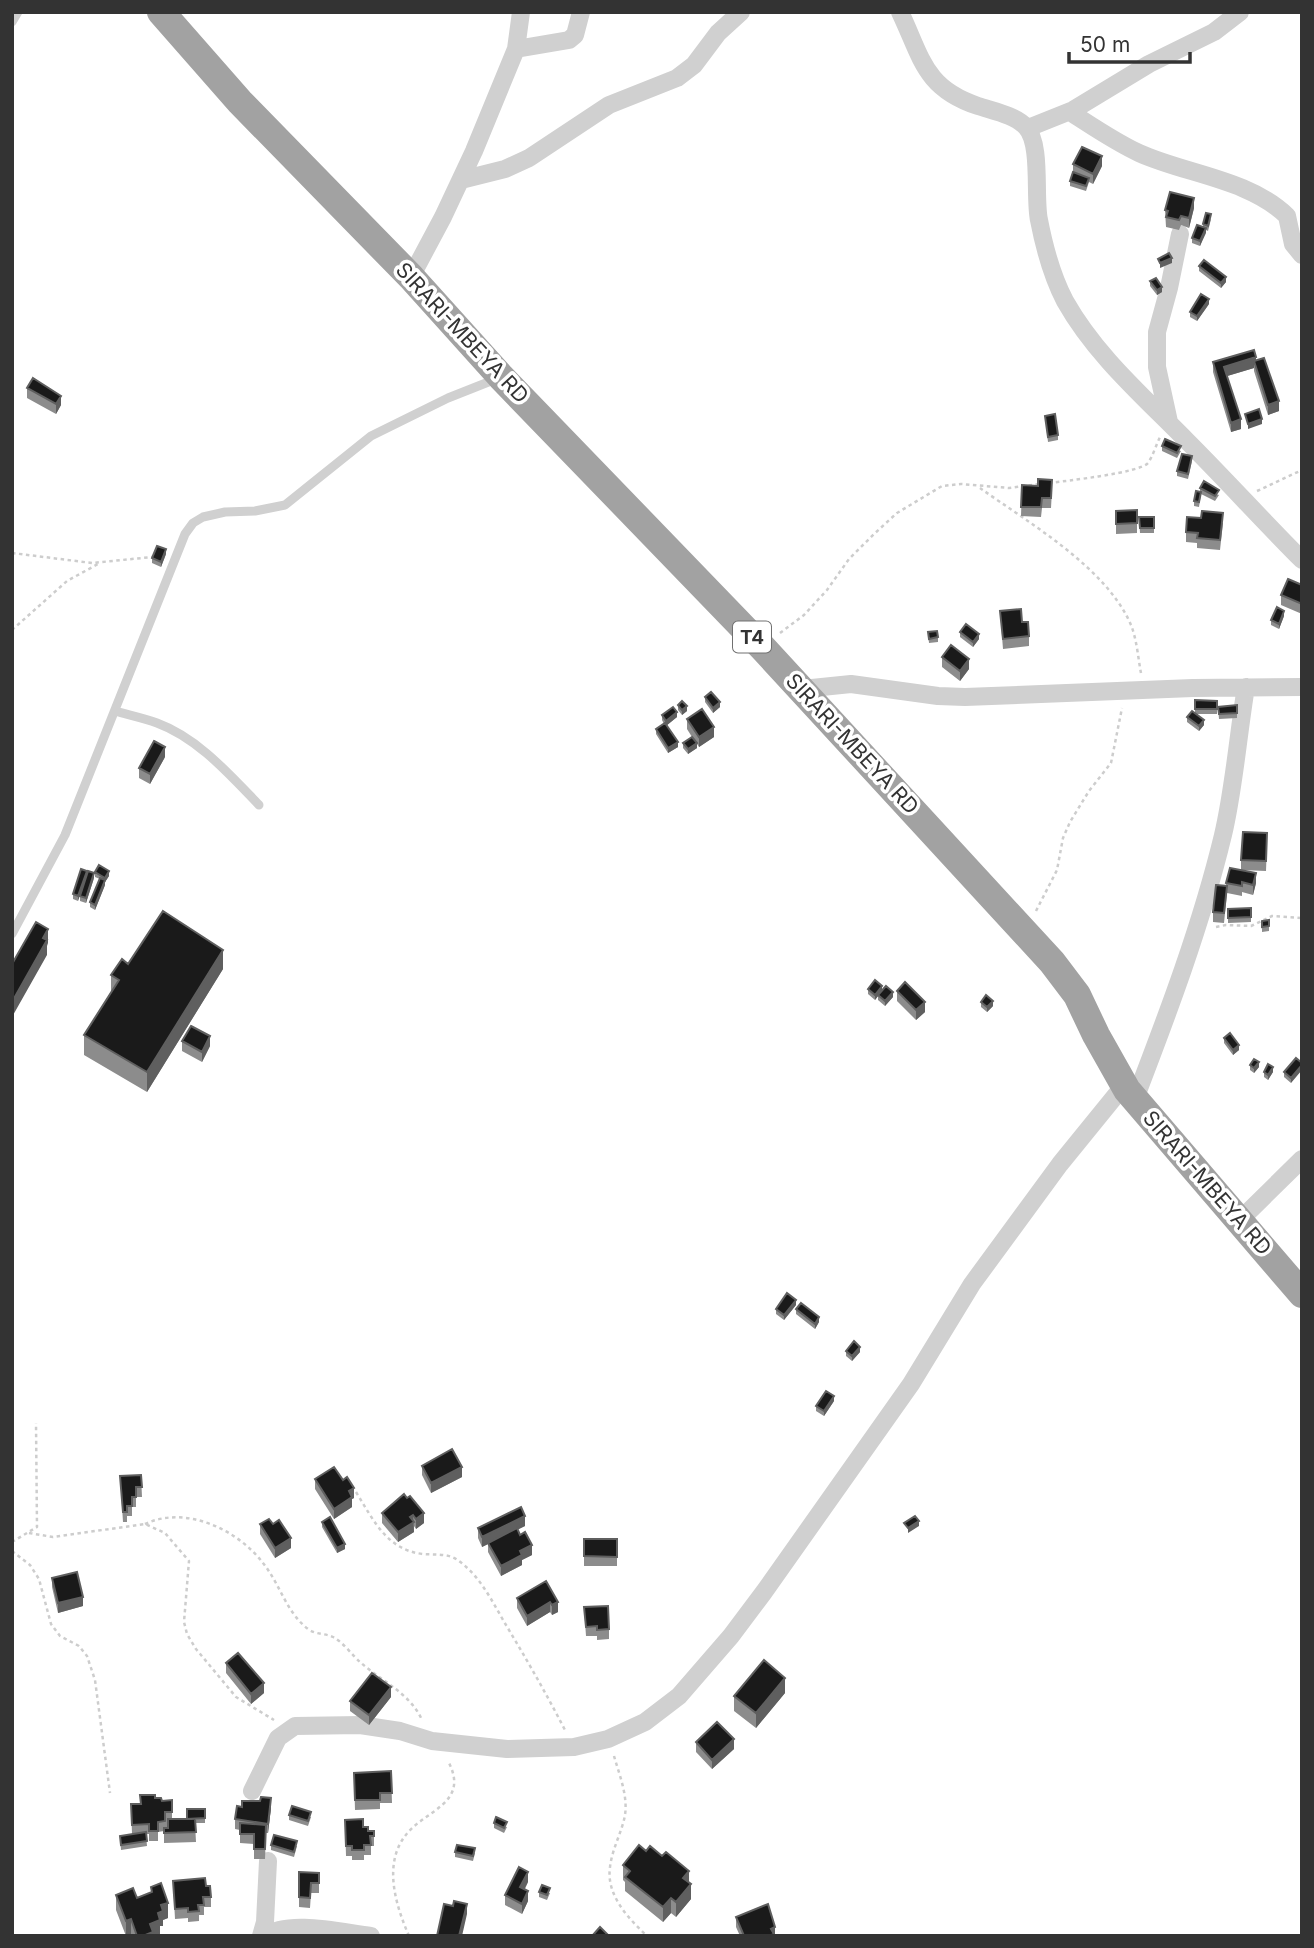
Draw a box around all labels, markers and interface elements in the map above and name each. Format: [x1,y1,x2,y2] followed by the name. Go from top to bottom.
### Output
[1069,21,1190,65] scale bar
[1080,32,1130,57] text: 50 m
[391,257,534,408] street label: SIRARI-MBEYA RD
[733,622,771,652] road number: T4
[781,668,924,819] street label: SIRARI-MBEYA RD
[1138,1105,1277,1260] street label: SIRARI-MBEYA RD

